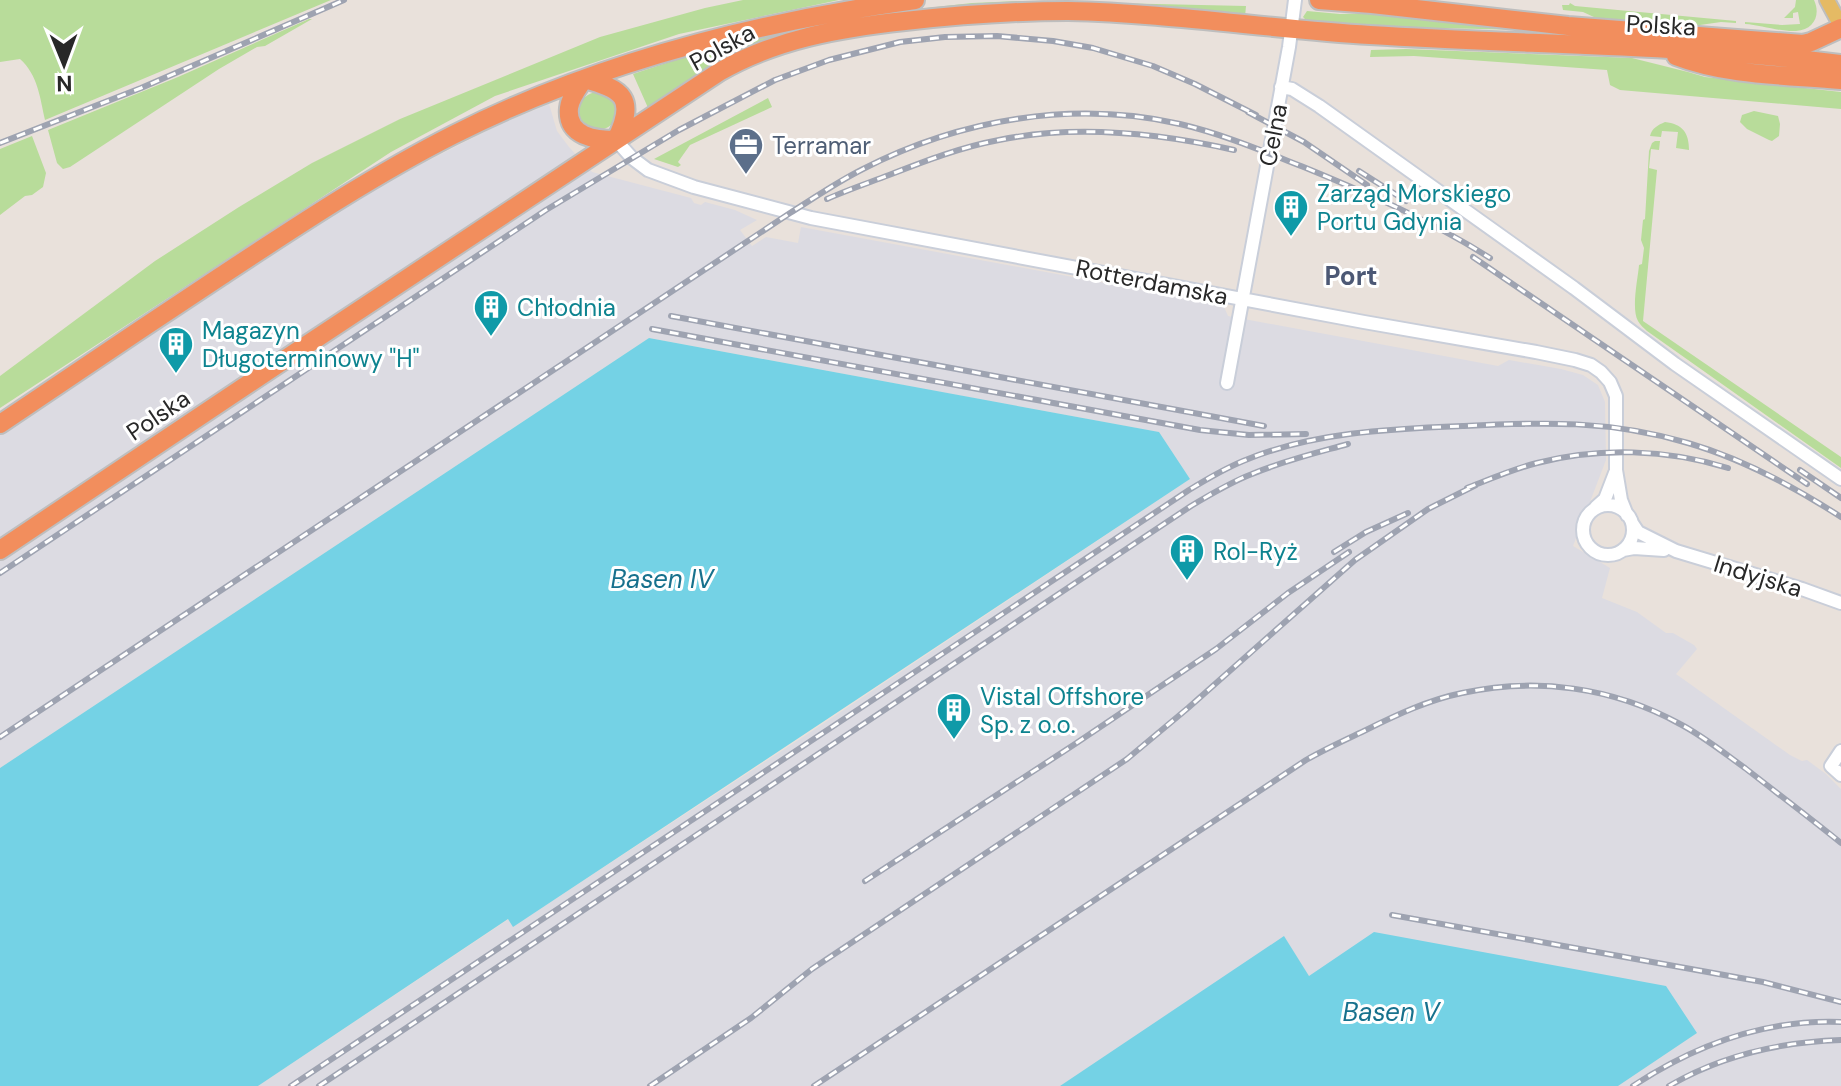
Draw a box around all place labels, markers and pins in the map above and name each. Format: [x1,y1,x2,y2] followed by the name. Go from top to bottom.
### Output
[727,126,765,176] office icon: Terramar
[772,130,871,161] place label: Terramar
[1317,178,1511,237] place label: Zarząd Morskiego Portu Gdynia
[1272,188,1310,238] building icon: Zarząd Morskiego Portu Gdynia
[472,288,510,338] building icon: Chłodnia
[517,292,616,323] place label: Chłodnia
[202,315,420,374] place label: Magazyn Długoterminowy "H"
[157,325,195,375] building icon: Magazyn Długoterminowy "H"
[1168,532,1206,582] building icon: Rol-Ryż
[1213,536,1298,567] place label: Rol-Ryż
[980,681,1144,740] place label: Vistal Offshore Sp. z o.o.
[935,691,973,741] building icon: Vistal Offshore Sp. z o.o.

